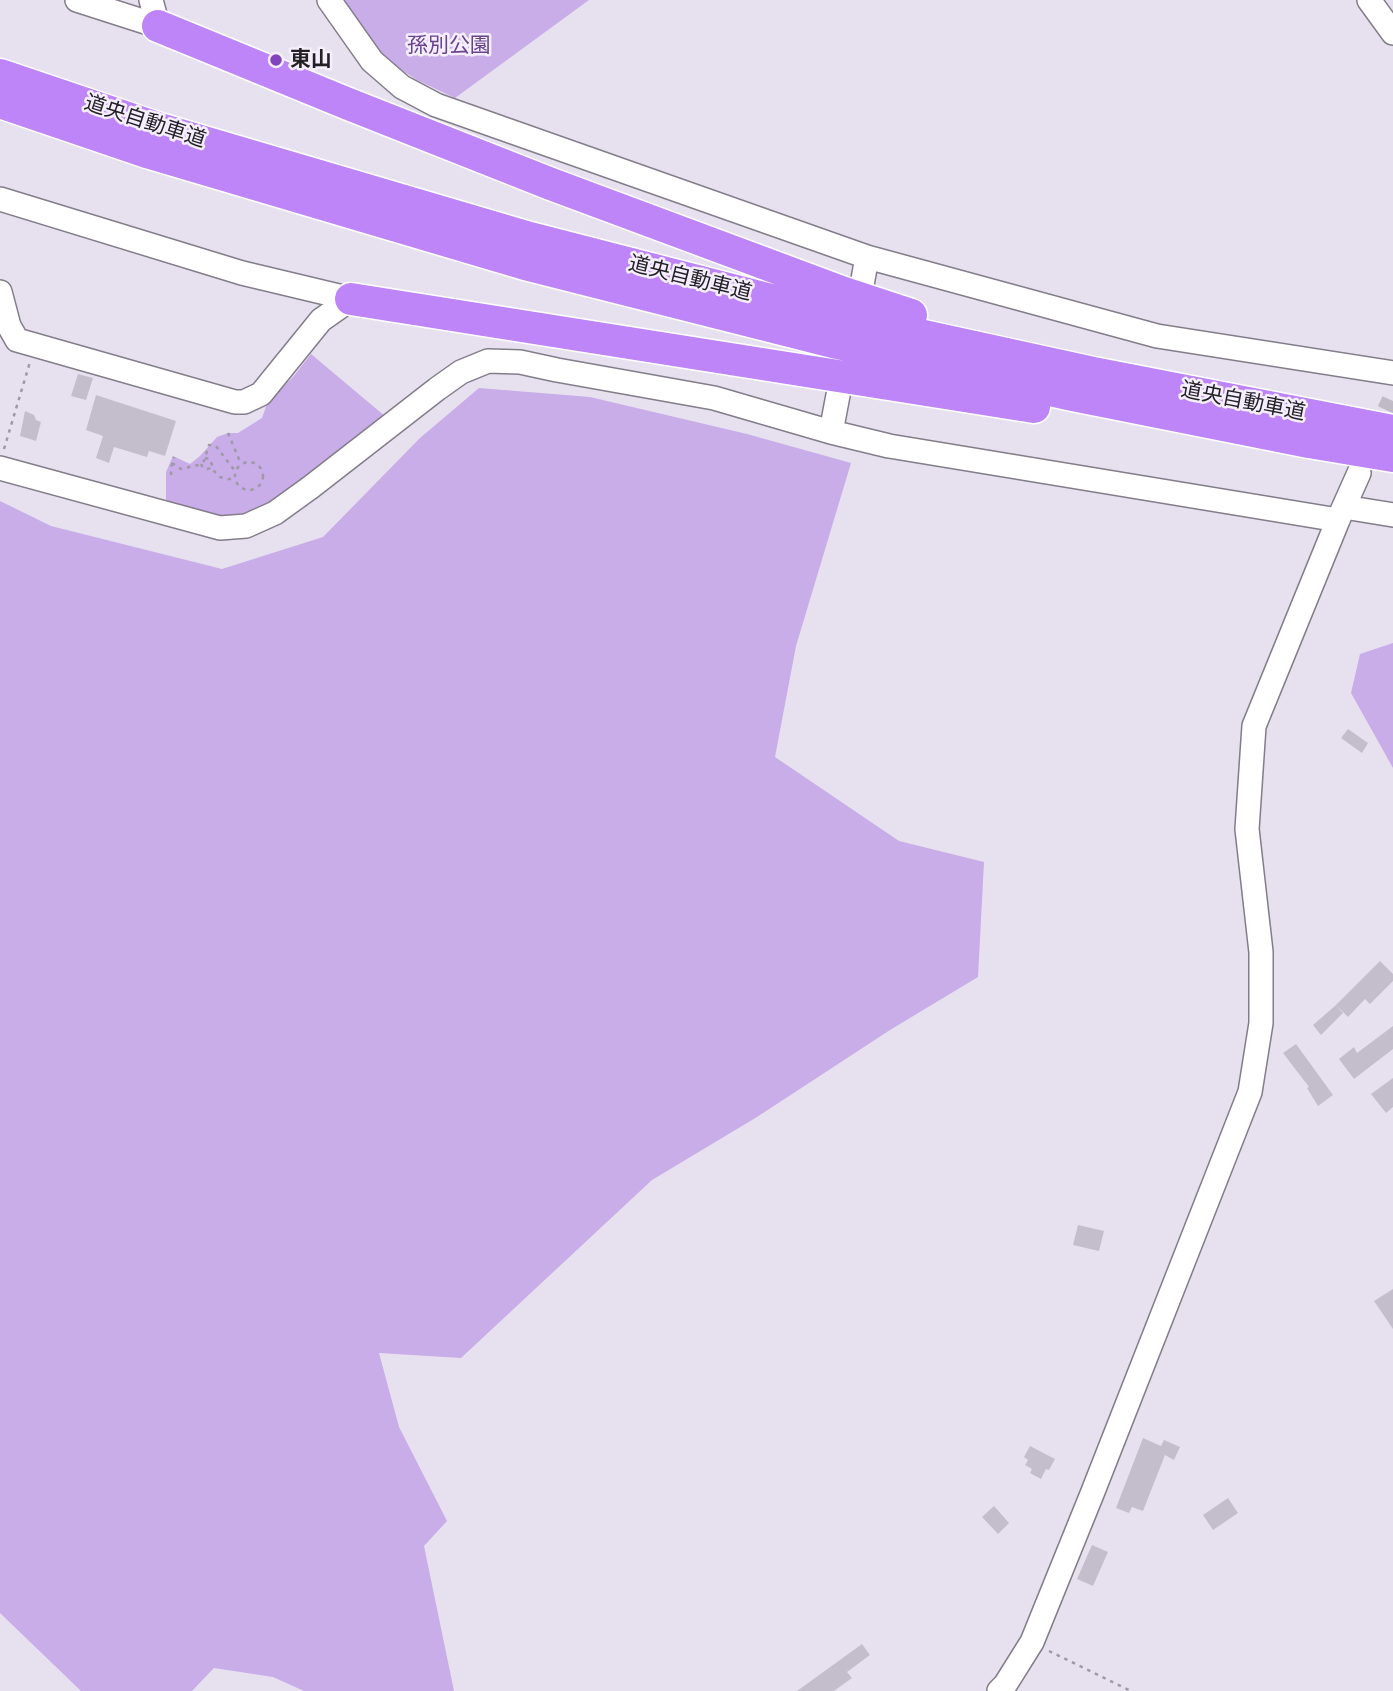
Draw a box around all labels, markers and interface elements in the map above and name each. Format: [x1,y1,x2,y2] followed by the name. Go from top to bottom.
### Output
[407,33,491,59] park label: 孫別公園
[290,47,332,73] place label: 東山
[268,52,284,68] marker: 東山
[81,91,209,153] street label: 道央自動車道
[626,252,754,306] street label: 道央自動車道
[1179,378,1307,426] street label: 道央自動車道

